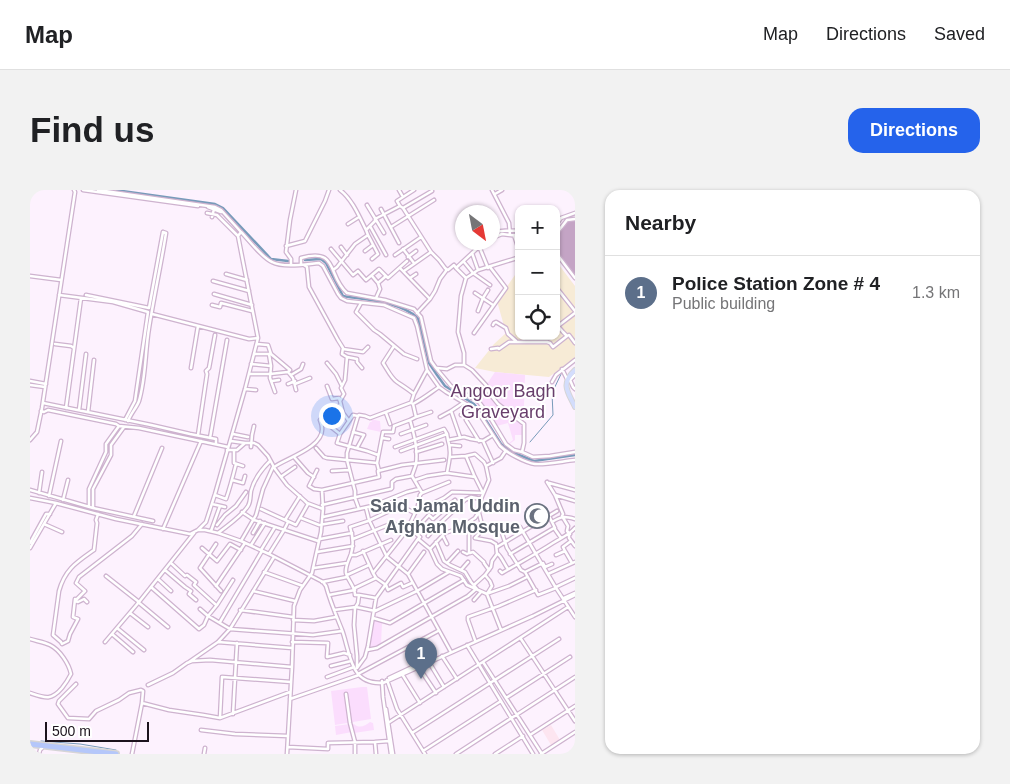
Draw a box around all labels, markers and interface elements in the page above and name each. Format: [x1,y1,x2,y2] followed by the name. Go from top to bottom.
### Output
[25,21,73,48] text: Map
[763,24,798,44] text: Map
[826,24,906,44] text: Directions
[934,24,985,44] text: Saved
[848,108,980,153] button: Directions
[30,110,154,149] text: Find us
[455,205,500,250] north arrow
[515,205,560,340] map controls
[515,205,560,250] button: +
[625,211,696,234] text: Nearby
[515,250,560,295] button: −
[672,273,880,294] text: Police Station Zone # 4
[637,284,645,301] text: 1
[912,284,960,301] text: 1.3 km
[515,295,560,340] button: locate
[672,295,775,312] text: Public building
[450,381,556,422] park label: Angoor Bagh Graveyard
[319,403,345,429] your location
[370,496,520,537] place label: Said Jamal Uddin Afghan Mosque
[524,503,550,529] mosque icon: Said Jamal Uddin Afghan Mosque
[405,638,437,679] pin: 1
[45,719,149,742] scale bar
[52,723,91,739] text: 500 m

